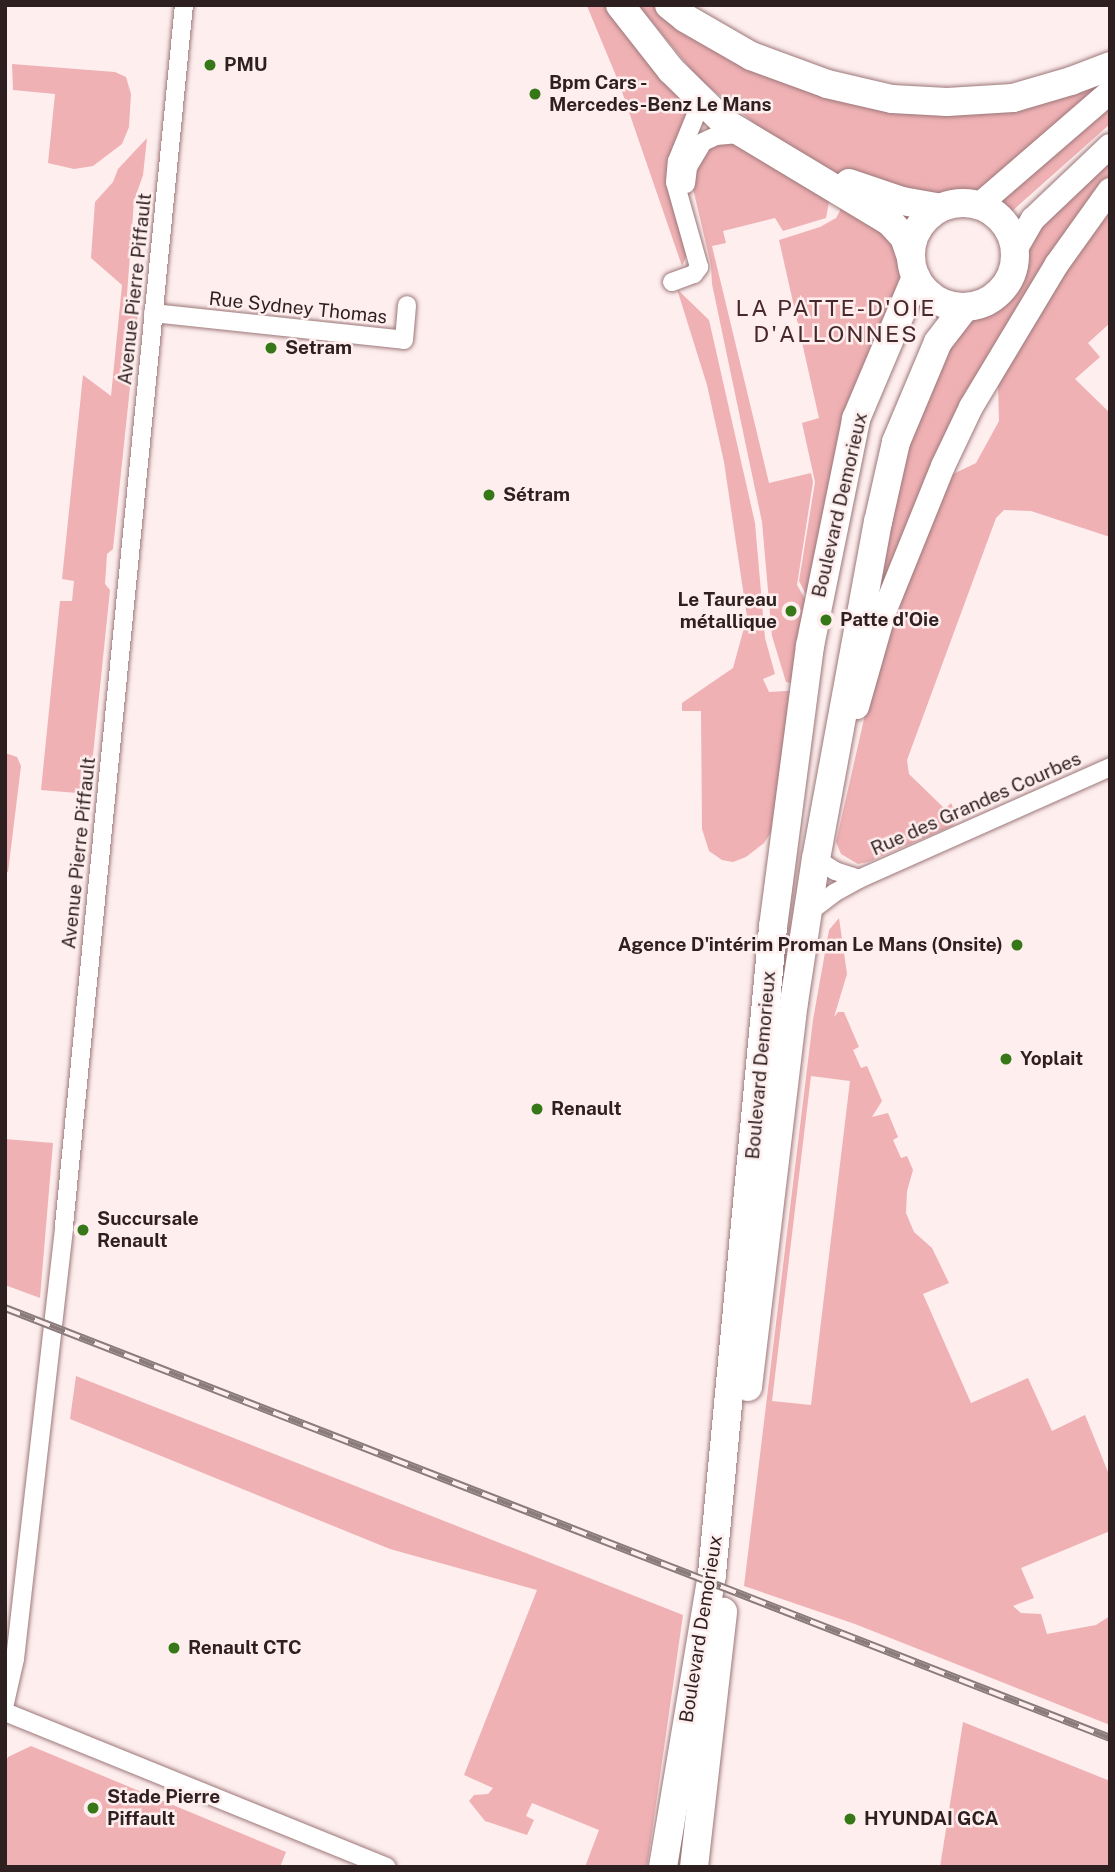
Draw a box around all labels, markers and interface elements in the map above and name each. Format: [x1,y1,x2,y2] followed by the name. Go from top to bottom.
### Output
[224,54,267,76] place label: PMU
[202,57,218,73] marker: PMU
[549,72,772,116] place label: Bpm Cars - Mercedes-Benz Le Mans
[527,86,543,102] marker: Bpm Cars - Mercedes-Benz Le Mans
[114,192,156,386] street label: Avenue Pierre Piffault
[208,287,388,329] street label: Rue Sydney Thomas
[737,294,935,348] district label: LA PATTE-D'OIE D'ALLONNES
[285,337,352,359] place label: Setram
[263,340,279,356] marker: Setram
[808,410,872,600] street label: Boulevard Demorieux
[503,484,570,506] place label: Sétram
[481,487,497,503] marker: Sétram
[678,589,777,633] place label: Le Taureau métallique
[783,603,799,619] marker: Le Taureau métallique
[840,609,939,631] place label: Patte d'Oie
[818,612,834,628] marker: Patte d'Oie
[867,747,1085,861] street label: Rue des Grandes Courbes
[58,756,100,950] street label: Avenue Pierre Piffault
[617,934,1003,956] place label: Agence D'intérim Proman Le Mans (Onsite)
[1009,937,1025,953] marker: Agence D'intérim Proman Le Mans (Onsite)
[741,970,781,1160] street label: Boulevard Demorieux
[1020,1048,1083,1070] place label: Yoplait
[998,1051,1014,1067] marker: Yoplait
[551,1098,622,1120] place label: Renault
[529,1101,545,1117] marker: Renault
[97,1208,199,1252] place label: Succursale Renault
[75,1222,91,1238] marker: Succursale Renault
[675,1534,727,1724] street label: Boulevard Demorieux
[188,1637,302,1659] place label: Renault CTC
[166,1640,182,1656] marker: Renault CTC
[107,1786,220,1830] place label: Stade Pierre Piffault
[85,1800,101,1816] marker: Stade Pierre Piffault
[864,1808,999,1830] place label: HYUNDAI GCA
[842,1811,858,1827] marker: HYUNDAI GCA

